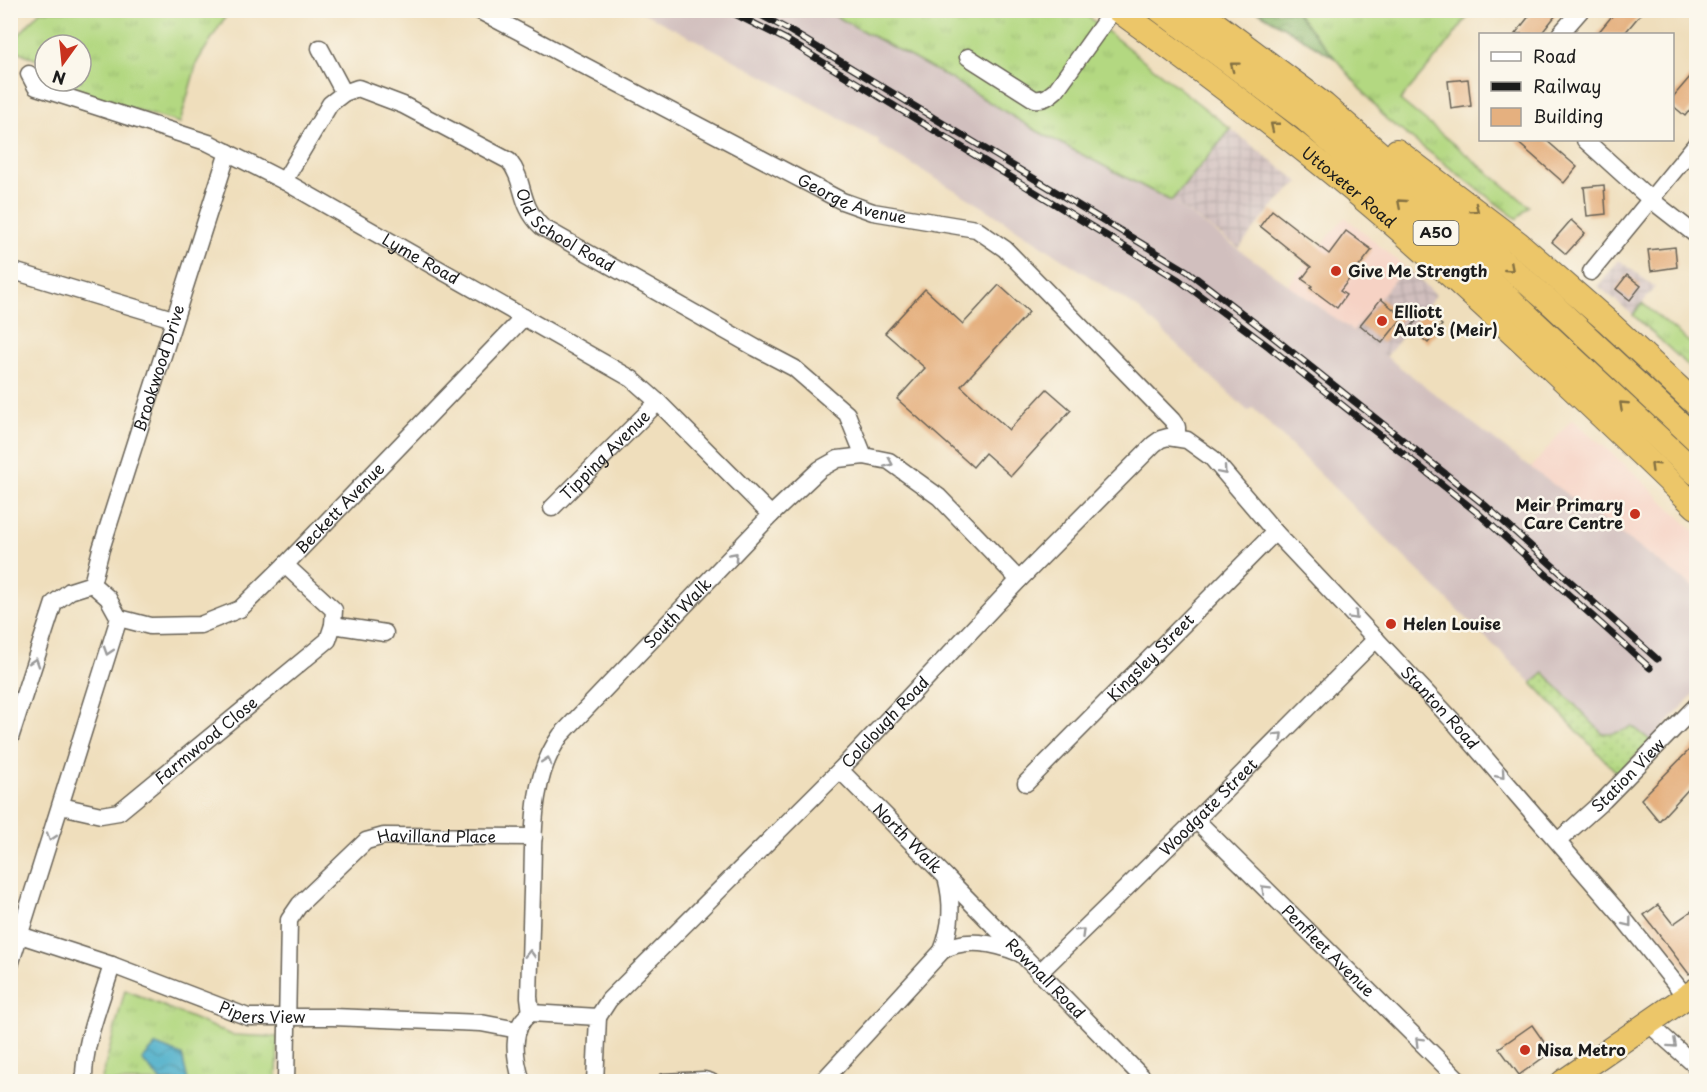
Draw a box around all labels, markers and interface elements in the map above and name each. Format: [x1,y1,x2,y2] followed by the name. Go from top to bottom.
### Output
[33,33,93,93] north arrow
[1479,33,1674,141] legend
[1533,42,1577,69] text: Road
[1230,62,1241,73] one-way arrow
[50,65,68,92] text: N
[1533,72,1601,99] text: Railway
[1533,102,1603,129] text: Building
[1270,123,1281,134] one-way arrow
[1297,140,1402,233] street label: Uttoxeter Road
[794,167,909,228] street label: George Avenue
[511,185,620,277] street label: Old School Road
[1397,199,1408,210] one-way arrow
[1469,202,1480,213] one-way arrow
[1414,221,1458,245] road number: A50
[378,226,464,289] street label: Lyme Road
[1348,258,1488,282] place label: Give Me Strength
[1503,261,1514,272] one-way arrow
[1329,264,1343,278] marker: Give Me Strength
[1394,299,1498,341] place label: Elliott Auto's (Meir)
[126,301,189,434] street label: Brookwood Drive
[1375,314,1389,328] marker: Elliott Auto's (Meir)
[1619,401,1629,412] one-way arrow
[554,404,655,505] street label: Tipping Avenue
[289,456,389,558] street label: Beckett Avenue
[882,456,893,468] one-way arrow
[1651,462,1661,473] one-way arrow
[1216,464,1227,475] one-way arrow
[1516,492,1623,534] place label: Meir Primary Care Centre
[1628,507,1642,521] marker: Meir Primary Care Centre
[727,552,738,562] one-way arrow
[637,572,716,653] street label: South Walk
[1101,607,1199,706] street label: Kingsley Street
[1346,609,1357,620] one-way arrow
[1403,611,1501,635] place label: Helen Louise
[1384,617,1398,631] marker: Helen Louise
[103,645,116,656] one-way arrow
[28,657,40,668] one-way arrow
[1396,660,1485,754] street label: Stanton Road
[835,670,934,773] street label: Colclough Road
[149,690,262,789] street label: Farmwood Close
[1272,732,1283,743] one-way arrow
[1585,732,1670,817] street label: Station View
[1153,752,1262,861] street label: Woodgate Street
[540,756,552,767] one-way arrow
[1494,768,1505,779] one-way arrow
[868,797,949,878] street label: North Walk
[374,822,496,848] street label: Havilland Place
[46,831,58,842] one-way arrow
[1262,885,1273,896] one-way arrow
[1277,898,1381,1002] street label: Penfleet Avenue
[1620,916,1631,927] one-way arrow
[1075,928,1085,939] one-way arrow
[1001,932,1091,1023] street label: Rownall Road
[524,950,537,959] one-way arrow
[216,994,306,1028] street label: Pipers View
[1415,1037,1426,1048] one-way arrow
[1537,1037,1626,1061] place label: Nisa Metro
[1666,1037,1676,1048] one-way arrow
[1518,1043,1532,1057] marker: Nisa Metro

